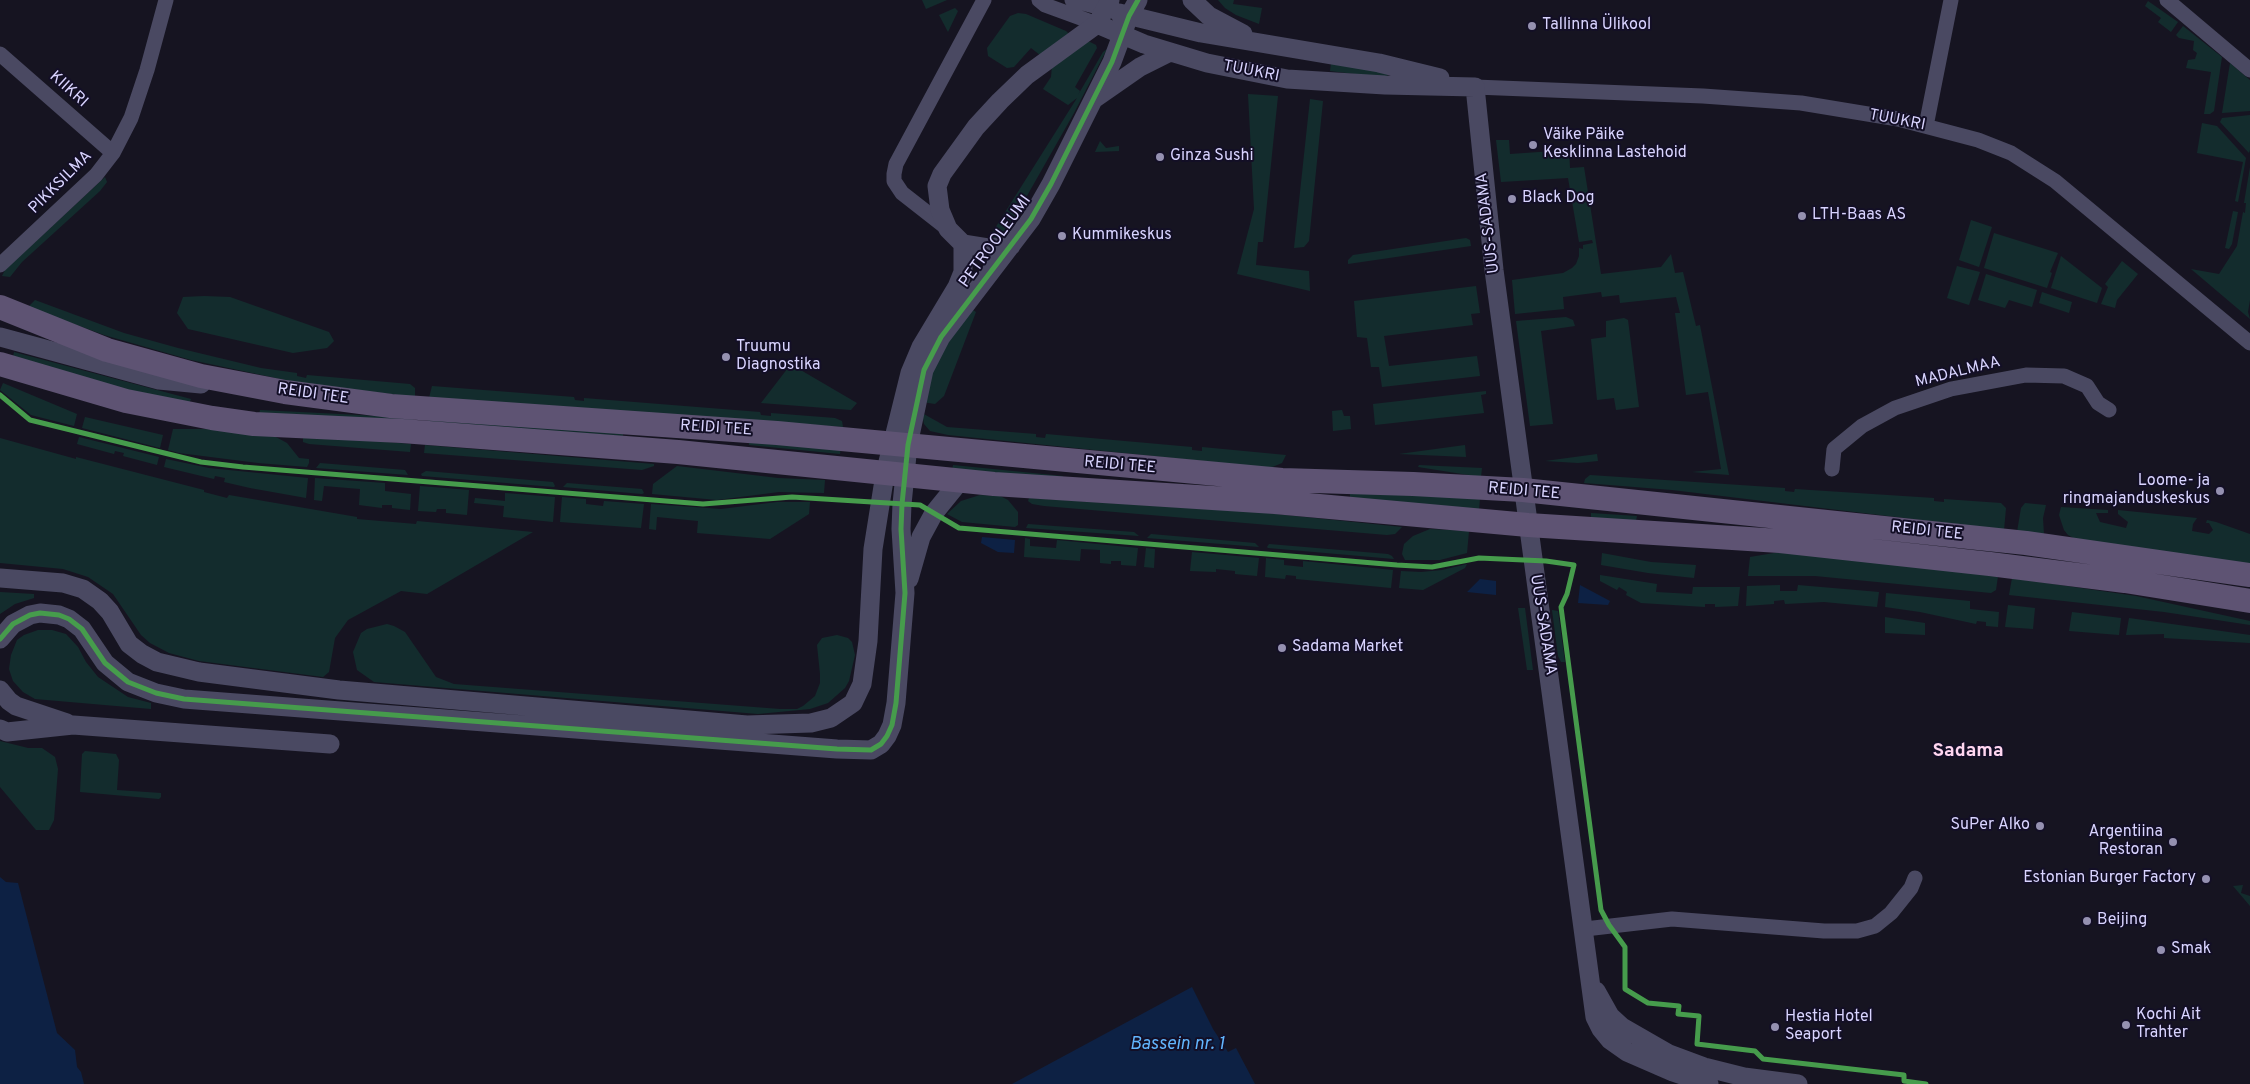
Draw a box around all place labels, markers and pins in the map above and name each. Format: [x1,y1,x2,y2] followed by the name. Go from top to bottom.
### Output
[1542,16,1651,36] place label: Tallinna Ülikool
[1526,20,1538,32] marker: Tallinna Ülikool
[1543,126,1687,164] place label: Väike Päike Kesklinna Lastehoid
[1527,139,1539,151] marker: Väike Päike Kesklinna Lastehoid
[1170,147,1254,167] place label: Ginza Sushi
[1154,151,1166,163] marker: Ginza Sushi
[1522,189,1595,209] place label: Black Dog
[1506,193,1518,205] marker: Black Dog
[1812,206,1906,226] place label: LTH-Baas AS
[1796,210,1808,222] marker: LTH-Baas AS
[1072,226,1172,246] place label: Kummikeskus
[1056,230,1068,242] marker: Kummikeskus
[736,338,820,376] place label: Truumu Diagnostika
[720,351,732,363] marker: Truumu Diagnostika
[2063,472,2210,510] place label: Loome- ja ringmajanduskeskus
[2214,485,2226,497] marker: Loome- ja ringmajanduskeskus
[1292,638,1403,658] place label: Sadama Market
[1276,642,1288,654] marker: Sadama Market
[1951,816,2030,836] place label: SuPer Alko
[2034,820,2046,832] marker: SuPer Alko
[2088,823,2163,861] place label: Argentiina Restoran
[2167,836,2179,848] marker: Argentiina Restoran
[2023,869,2196,889] place label: Estonian Burger Factory
[2200,873,2212,885] marker: Estonian Burger Factory
[2097,911,2147,931] place label: Beijing
[2081,915,2093,927] marker: Beijing
[2171,940,2211,960] place label: Smak
[2155,944,2167,956] marker: Smak
[2136,1006,2201,1044] place label: Kochi Ait Trahter
[1785,1008,1873,1046] place label: Hestia Hotel Seaport
[2120,1019,2132,1031] marker: Kochi Ait Trahter
[1769,1021,1781,1033] marker: Hestia Hotel Seaport

